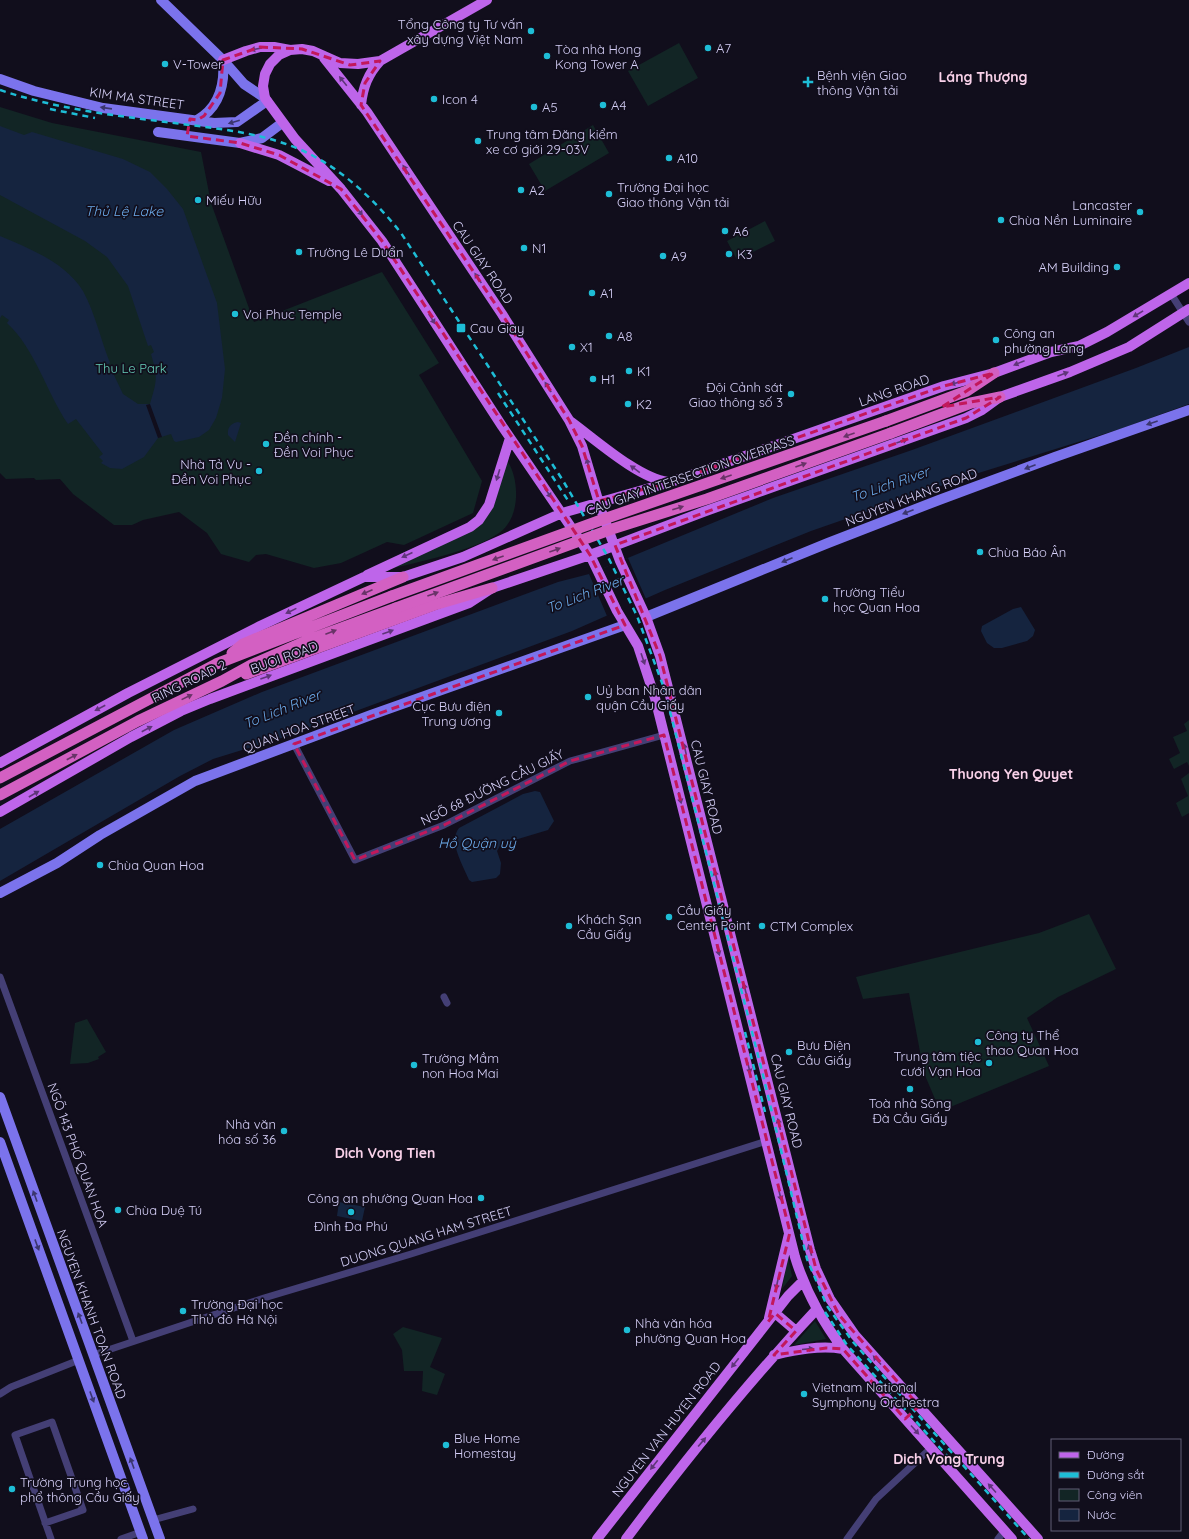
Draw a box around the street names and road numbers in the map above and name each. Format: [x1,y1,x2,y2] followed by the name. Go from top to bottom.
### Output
[89,83,186,113] street label: KIM MA STREET
[449,217,517,307] street label: CAU GIAY ROAD
[857,370,931,410] street label: LANG ROAD
[584,432,796,518] street label: CAU GIAY INTERSECTION OVERPASS
[843,464,979,530] street label: NGUYEN KHANG ROAD
[248,637,320,677] street label: BUOI ROAD
[149,656,229,706] street label: RING ROAD 2
[241,700,357,756] street label: QUAN HOA STREET
[688,738,726,836] street label: CAU GIAY ROAD
[417,744,567,829] street label: NGÕ 68 ĐƯỜNG CẦU GIẤY
[768,1052,806,1150] street label: CAU GIAY ROAD
[44,1080,112,1230] street label: NGÕ 143 PHỐ QUAN HOA
[338,1202,514,1270] street label: DUONG QUANG HAM STREET
[54,1227,130,1401] street label: NGUYEN KHANH TOAN ROAD
[608,1358,724,1500] street label: NGUYEN VAN HUYEN ROAD

